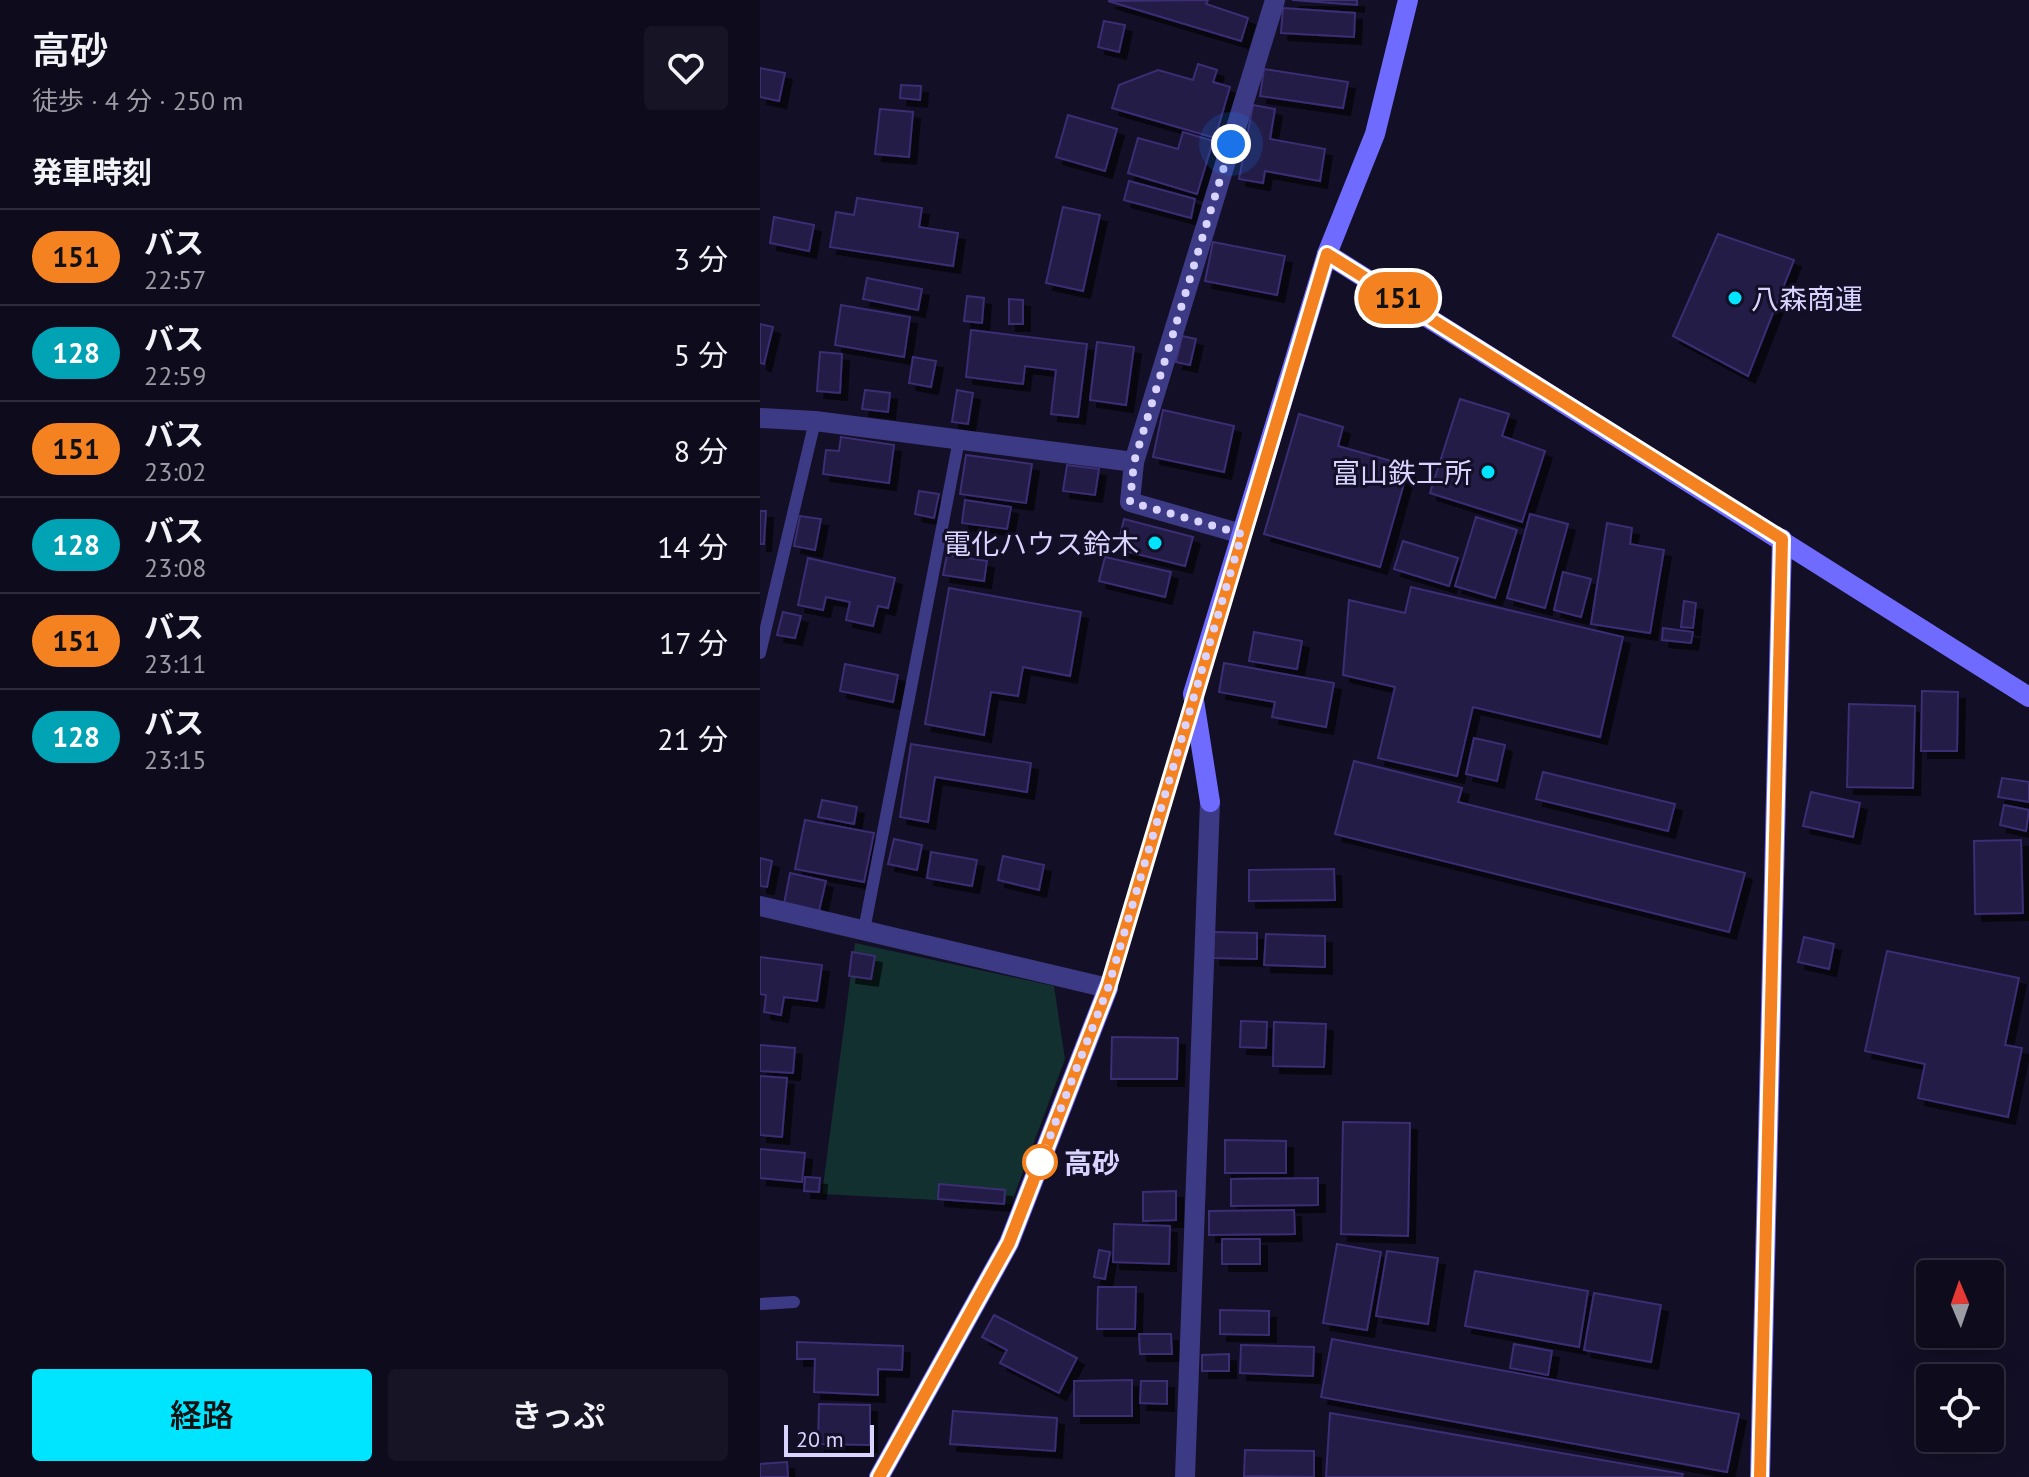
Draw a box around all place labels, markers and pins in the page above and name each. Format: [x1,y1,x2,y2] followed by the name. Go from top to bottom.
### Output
[1751,280,1863,317] place label: 八森商運
[1726,289,1744,307] marker: 八森商運
[1332,454,1472,491] place label: 富山鉄工所
[1479,463,1497,481] marker: 富山鉄工所
[943,525,1139,562] place label: 電化ハウス鈴木
[1146,534,1164,552] marker: 電化ハウス鈴木
[1064,1144,1120,1181] place label: 高砂
[1023,1145,1057,1179] marker: 高砂

